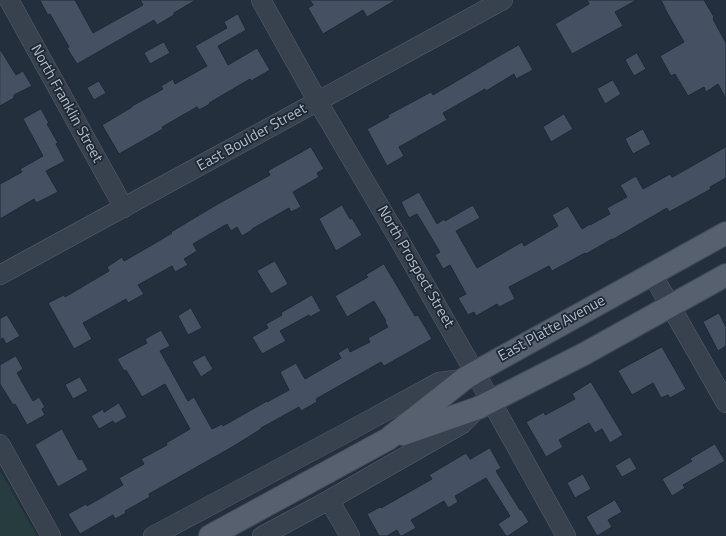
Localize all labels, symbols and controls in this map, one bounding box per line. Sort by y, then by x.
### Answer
street label: North Franklin Street [26,42,106,166]
street label: East Boulder Street [194,100,310,176]
street label: North Prospect Street [373,203,457,331]
street label: East Platte Avenue [495,292,609,366]

